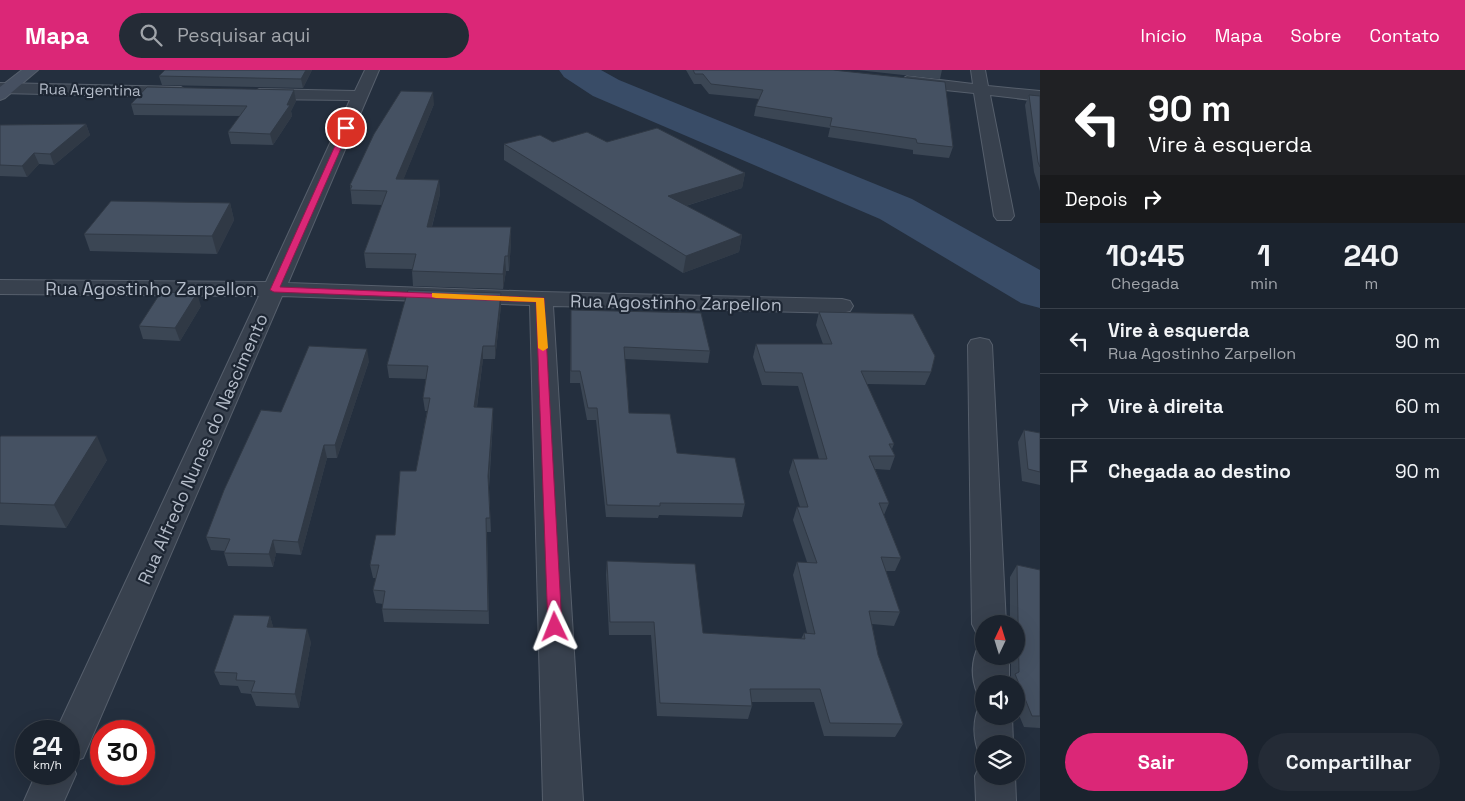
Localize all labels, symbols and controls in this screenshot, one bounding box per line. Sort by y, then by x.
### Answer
search box [119,13,469,58]
text: Mapa [25,20,89,51]
icon: search [137,21,165,49]
text: Pesquisar aqui [177,23,310,48]
text: Início [1141,24,1187,47]
text: Mapa [1215,24,1263,47]
text: Sobre [1291,24,1341,47]
text: Contato [1369,24,1440,47]
street label: Rua Argentina [39,79,141,100]
text: 90 m [1148,87,1231,131]
icon: left [1065,90,1130,155]
pin [325,107,367,149]
icon: arrive [332,114,360,142]
text: Vire à esquerda [1148,130,1312,158]
icon: right [1138,185,1166,213]
text: Depois [1065,187,1128,212]
text: 10:45 [1106,236,1185,275]
text: 1 [1257,236,1271,275]
text: 240 [1343,236,1399,275]
text: Chegada [1111,273,1179,294]
text: min [1250,273,1278,294]
text: m [1365,273,1378,294]
street label: Rua Agostinho Zarpellon [45,277,257,300]
street label: Rua Agostinho Zarpellon [570,289,782,316]
street label: Rua Alfredo Nunes do Nascimento [132,310,273,588]
text: Vire à esquerda [1108,318,1250,343]
icon: left [1065,327,1093,355]
text: 90 m [1395,329,1440,354]
text: Rua Agostinho Zarpellon [1108,343,1296,364]
icon: right [1065,392,1093,420]
text: Vire à direita [1108,394,1224,419]
text: 60 m [1395,394,1440,419]
icon: arrive [1065,457,1093,485]
text: Chegada ao destino [1108,459,1291,484]
text: 90 m [1395,459,1440,484]
position arrow [528,600,580,652]
north arrow [975,615,1025,665]
map controls [975,615,1025,785]
button: sound [975,675,1025,725]
speed limit sign: 30 [90,720,155,785]
text: 24 [32,730,63,762]
button: Sair [1065,733,1248,791]
button: Compartilhar [1258,733,1440,791]
button: layers [975,735,1025,785]
text: km/h [33,757,62,773]

